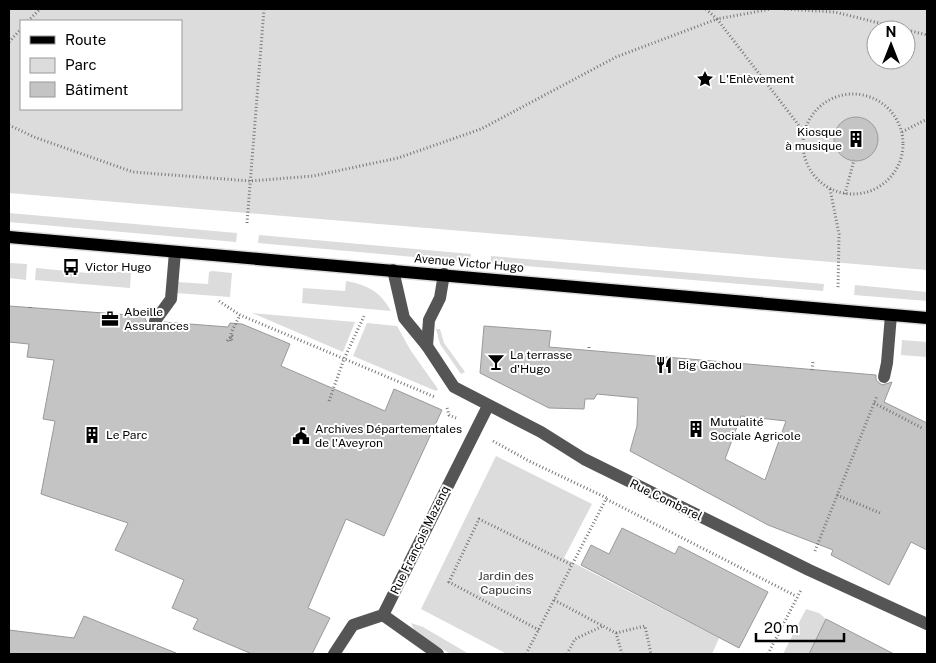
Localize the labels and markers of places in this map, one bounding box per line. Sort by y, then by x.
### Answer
place icon: L'Enlèvement [695,69,715,89]
place label: L'Enlèvement [719,72,795,86]
place label: Kiosque à musique [785,125,842,153]
building icon: Kiosque à musique [846,129,866,149]
bus stop icon: Victor Hugo [61,257,81,277]
place label: Victor Hugo [85,260,152,274]
place label: Abeille Assurances [124,305,189,333]
office icon: Abeille Assurances [100,309,120,329]
place label: La terrasse d'Hugo [510,348,572,376]
bar icon: La terrasse d'Hugo [486,352,506,372]
restaurant icon: Big Gachou [654,355,674,375]
place label: Big Gachou [678,358,742,372]
place label: Mutualité Sociale Agricole [710,415,801,443]
building icon: Mutualité Sociale Agricole [686,419,706,439]
place label: Archives Départementales de l'Aveyron [315,422,462,450]
building icon: Le Parc [82,425,102,445]
public building icon: Archives Départementales de l'Aveyron [291,426,311,446]
place label: Le Parc [106,428,148,442]

